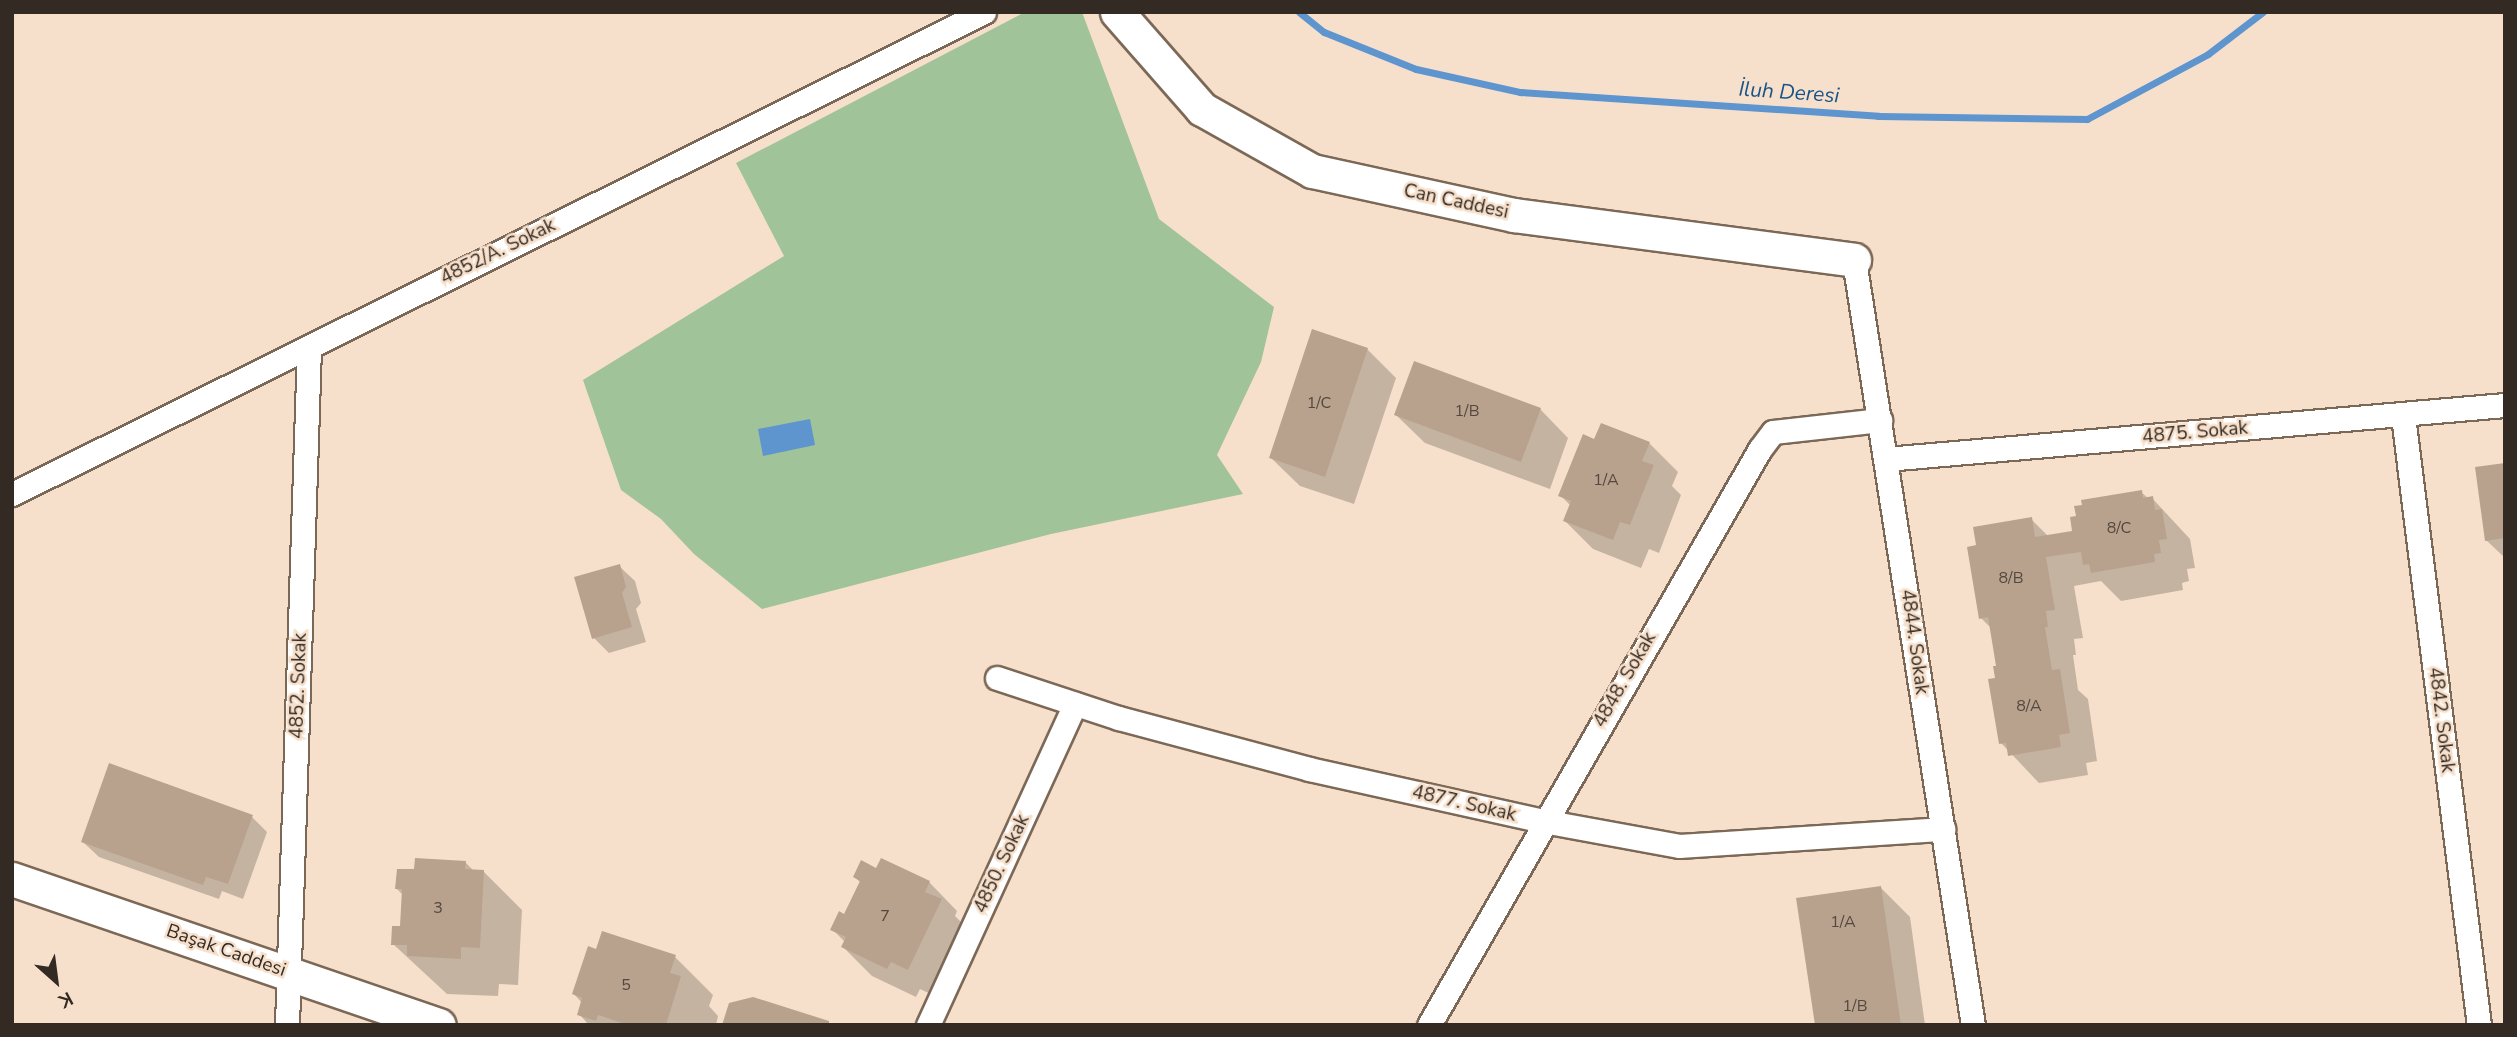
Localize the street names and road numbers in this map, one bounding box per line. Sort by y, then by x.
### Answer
street label: Can Caddesi [1402,180,1510,224]
street label: 4852/A. Sokak [437,214,559,290]
street label: 4875. Sokak [2141,417,2249,449]
street label: 4844. Sokak [1895,588,1933,696]
street label: 4848. Sokak [1589,628,1661,732]
street label: 4852. Sokak [286,633,312,739]
street label: 4842. Sokak [2423,666,2459,774]
street label: 4877. Sokak [1410,781,1518,827]
street label: 4850. Sokak [969,811,1035,917]
street label: Başak Caddesi [163,920,289,982]

